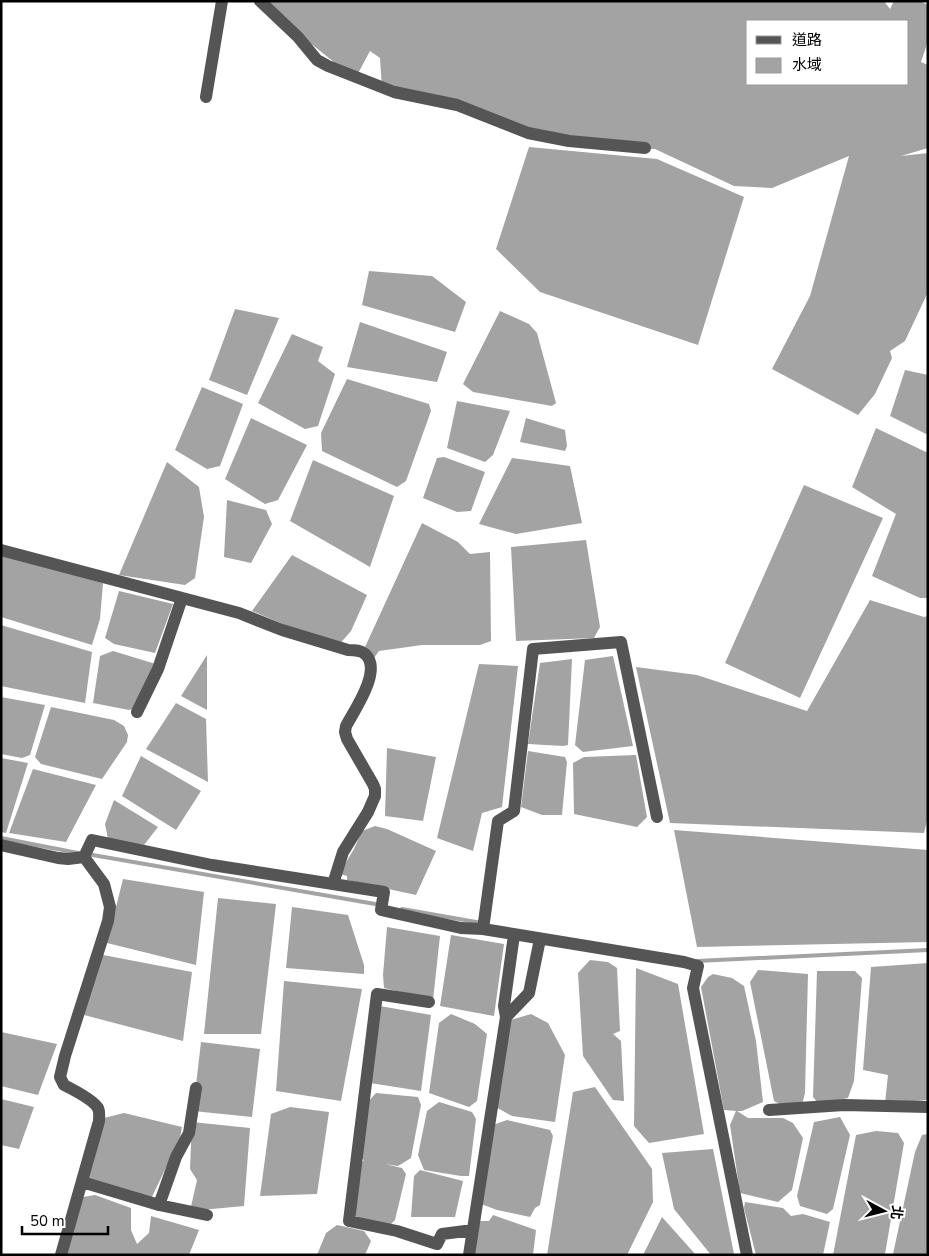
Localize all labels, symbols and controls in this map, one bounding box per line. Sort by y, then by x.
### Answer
legend [746,20,909,85]
text: 道路 [792,30,822,50]
text: 水域 [792,55,822,75]
north arrow [859,1186,909,1236]
scale bar [22,1204,109,1236]
text: 北 [886,1204,907,1221]
text: 50 m [30,1211,65,1231]

